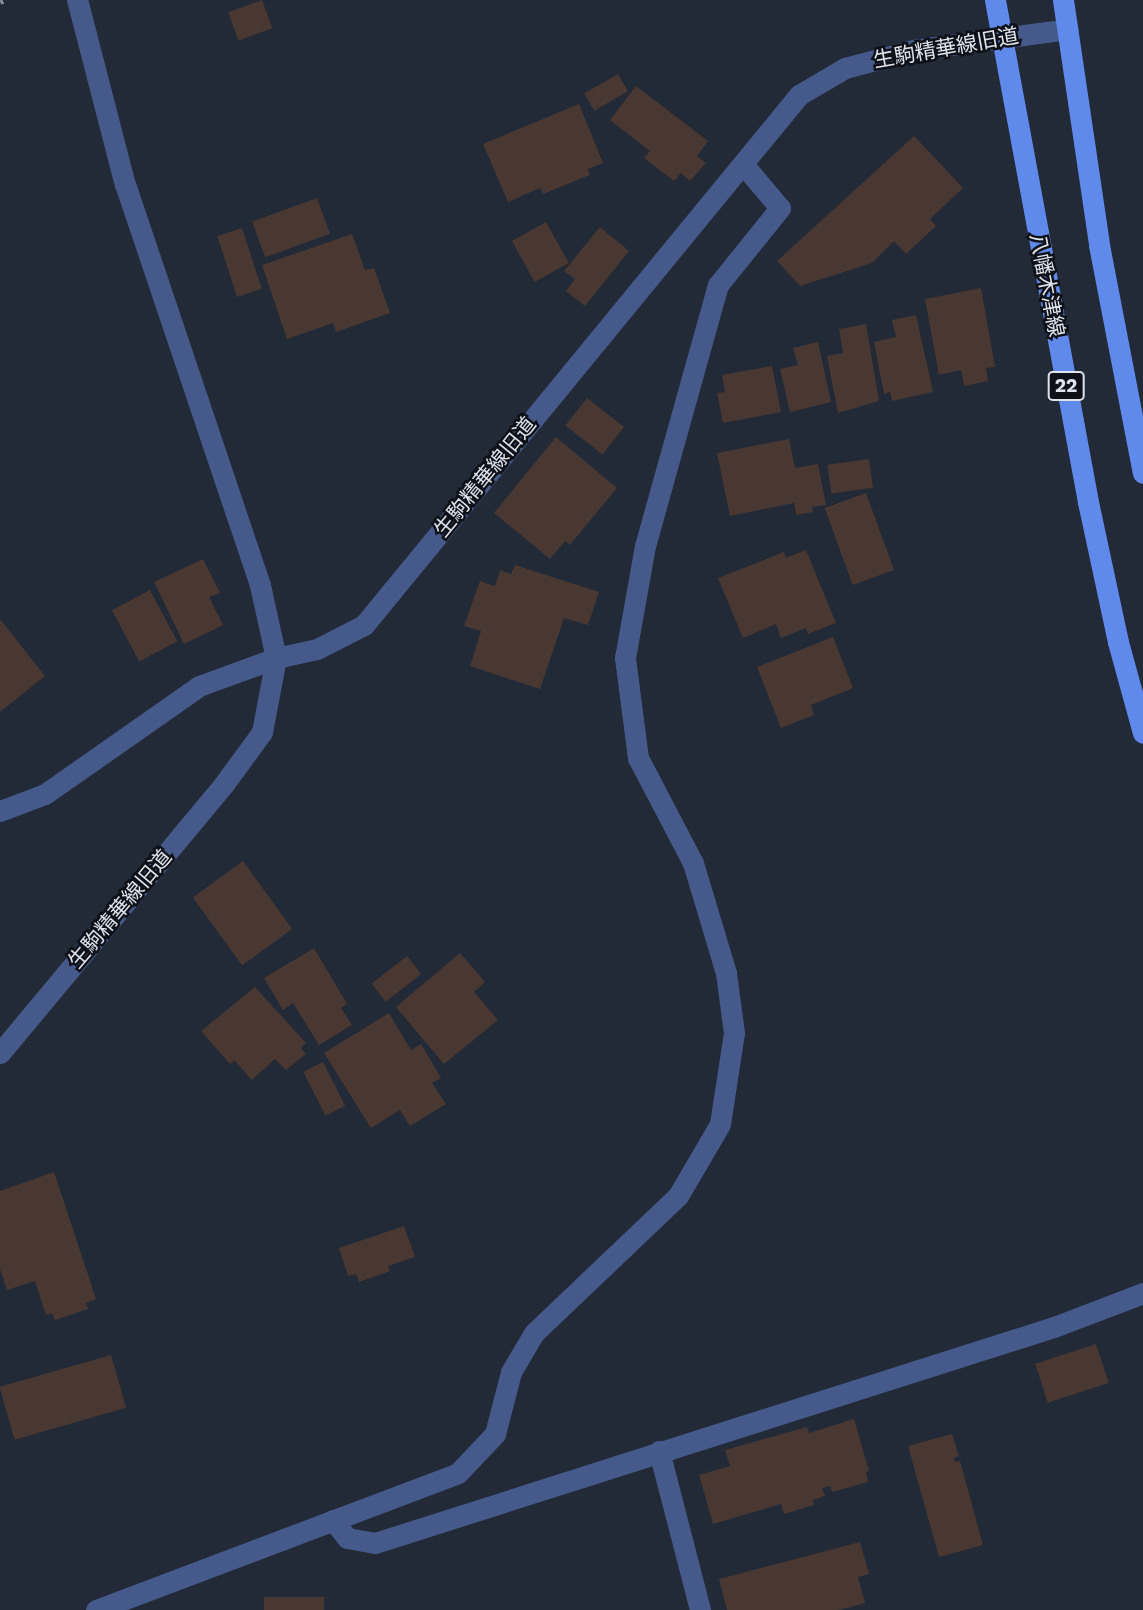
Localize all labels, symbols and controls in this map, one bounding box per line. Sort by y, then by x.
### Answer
street label: 生駒精華線旧道 [871,23,1021,73]
street label: 八幡木津線 [1025,231,1069,339]
road number: 22 [1047,370,1085,402]
street label: 生駒精華線旧道 [429,412,541,542]
street label: 生駒精華線旧道 [63,845,177,973]

